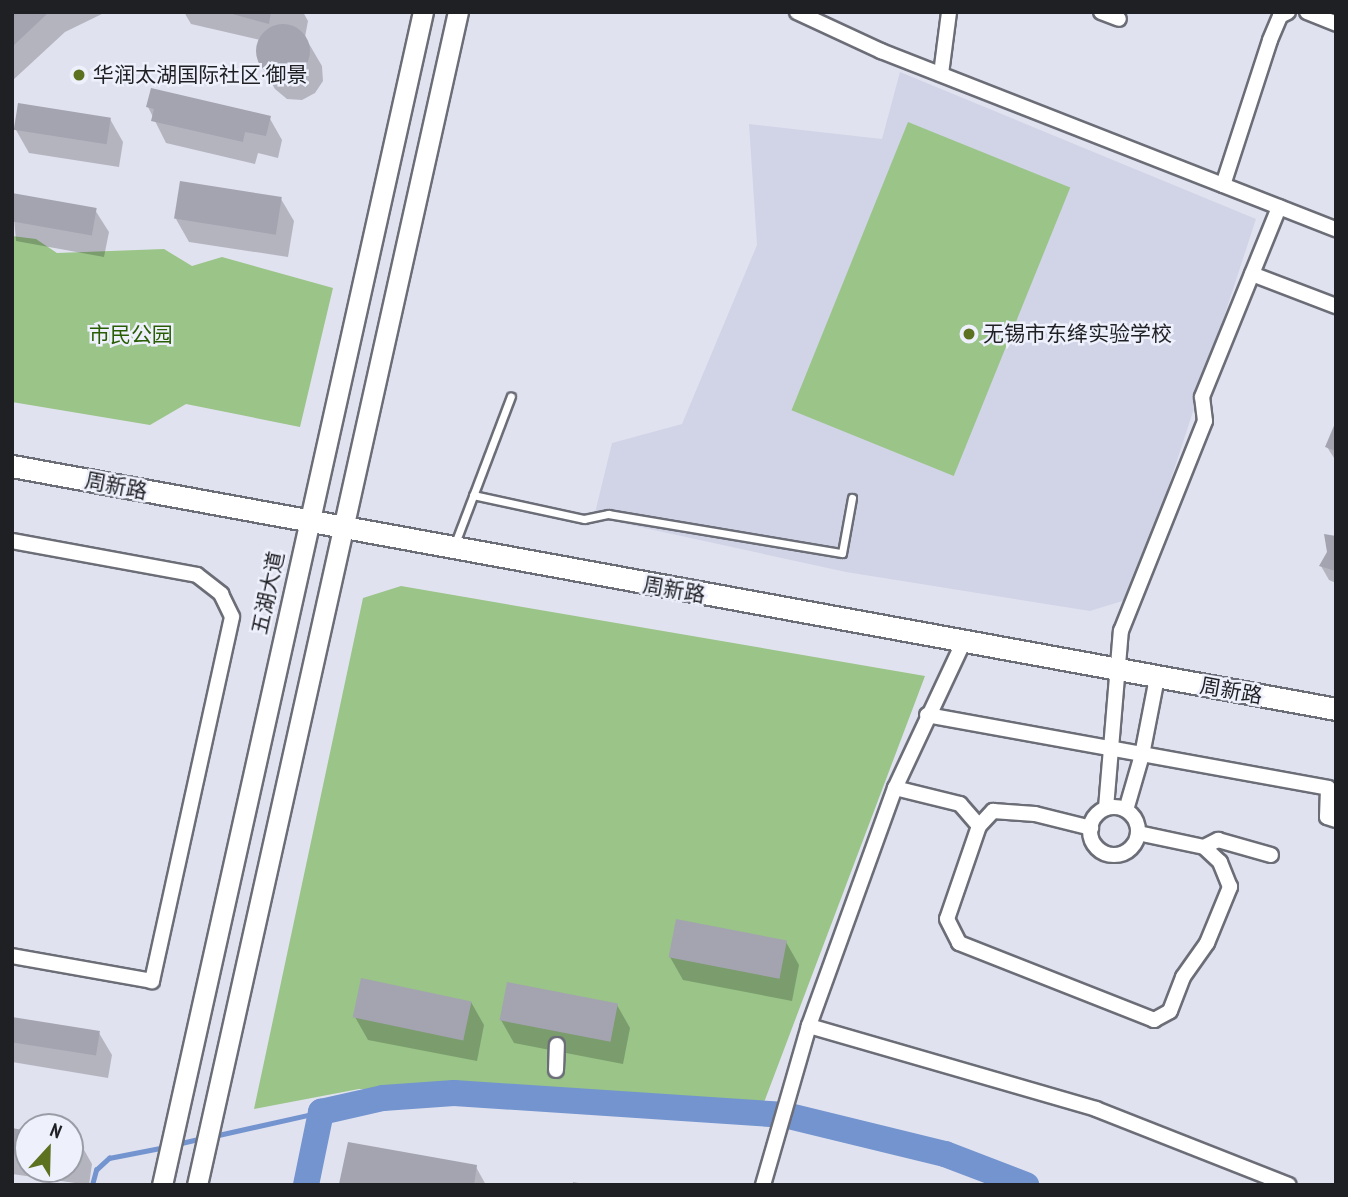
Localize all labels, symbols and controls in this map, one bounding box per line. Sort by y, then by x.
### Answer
place label: 华润太湖国际社区·御景 [93,62,307,88]
marker: 华润太湖国际社区·御景 [71,67,87,83]
place label: 无锡市东绛实验学校 [983,321,1172,347]
park label: 市民公园 [89,322,173,348]
marker: 无锡市东绛实验学校 [961,326,977,342]
street label: 周新路 [83,468,149,504]
street label: 五湖大道 [247,549,289,637]
street label: 周新路 [641,572,707,608]
street label: 周新路 [1198,673,1264,709]
north arrow [14,1113,84,1183]
text: N [47,1117,65,1143]

